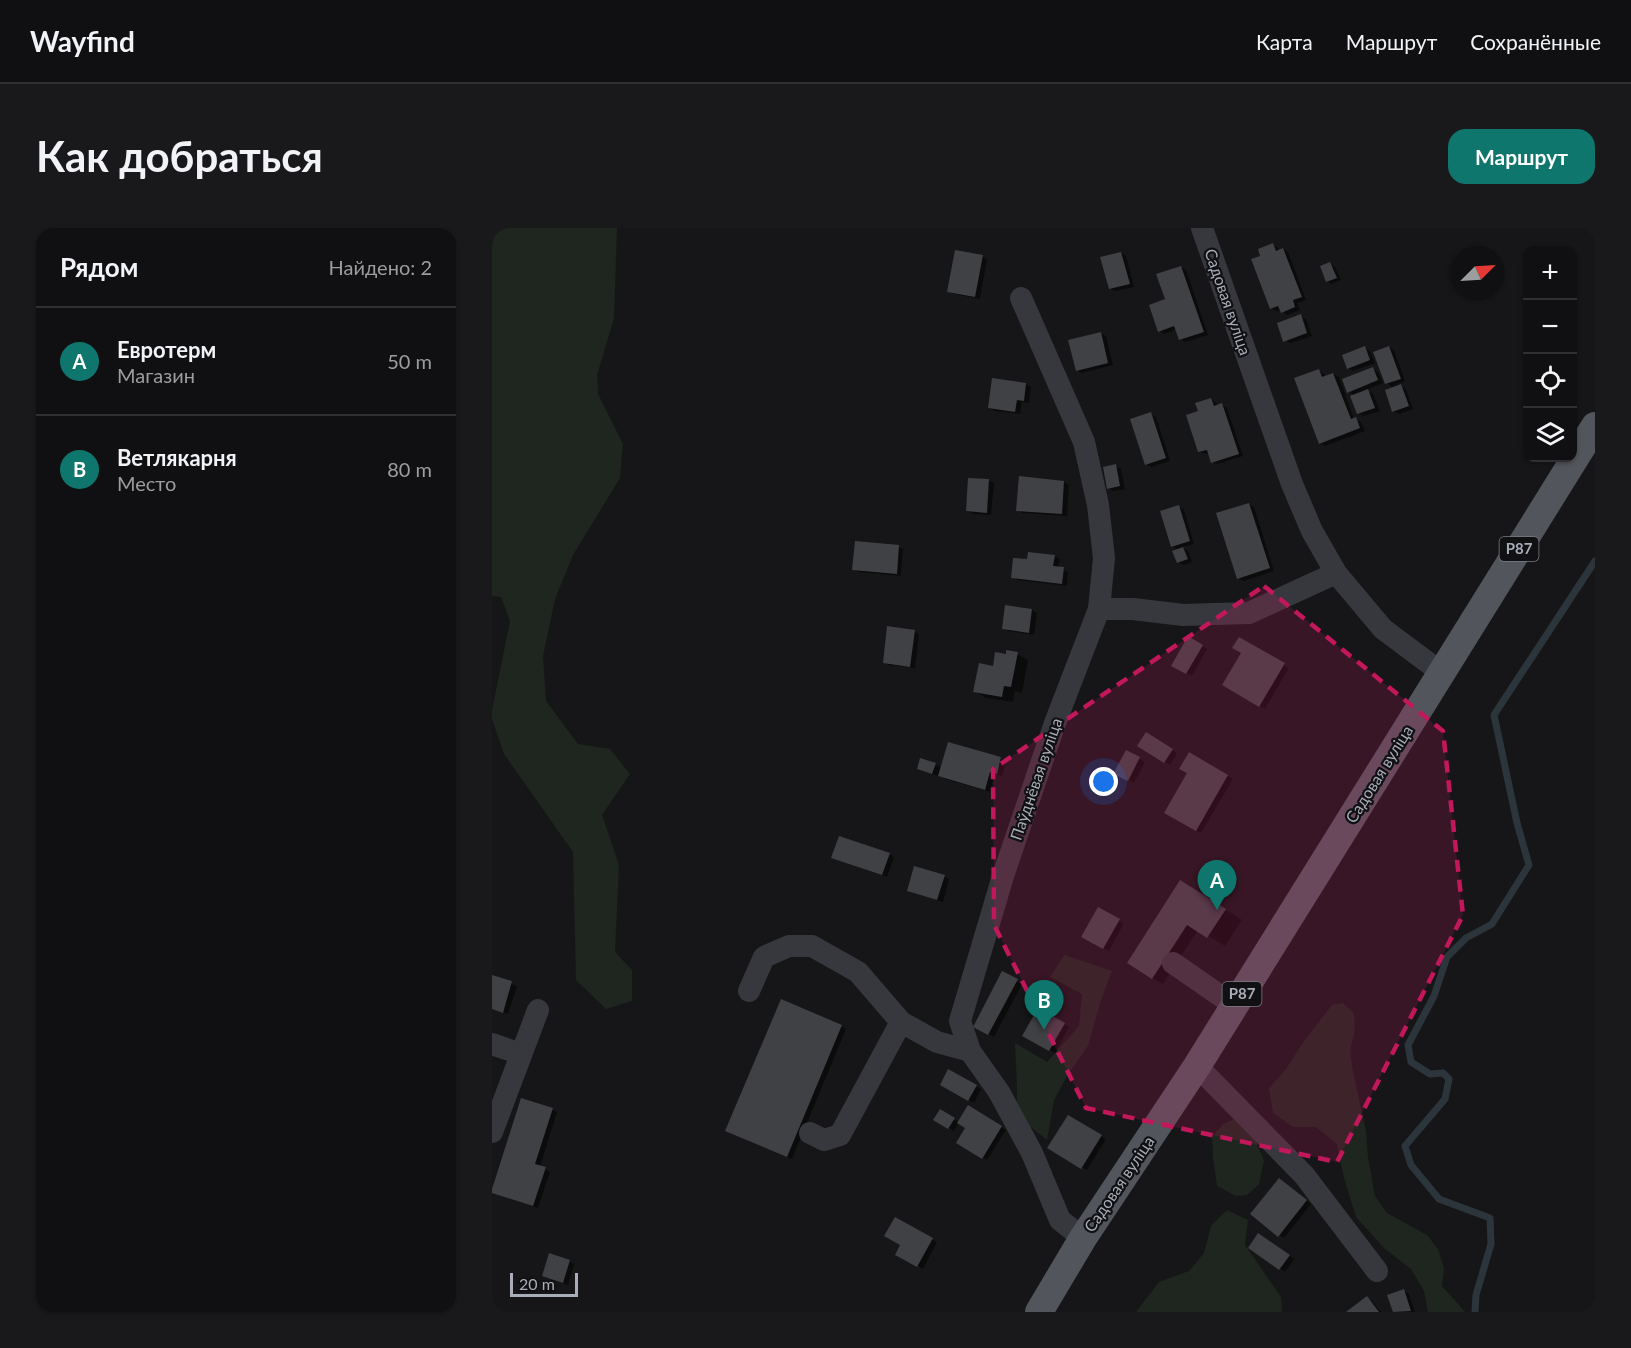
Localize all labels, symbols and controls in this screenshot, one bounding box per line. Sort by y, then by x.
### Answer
text: Wayfind [30,24,135,58]
text: Карта [1256,29,1313,54]
text: Маршрут [1346,29,1437,54]
text: Сохранённые [1470,29,1601,54]
button: Маршрут [1448,129,1595,184]
text: Как добраться [36,131,323,181]
street label: Садовая вуліца [1201,246,1256,358]
north arrow [1451,246,1505,300]
map controls [1523,246,1577,462]
button: + [1523,246,1577,300]
text: Рядом [60,251,138,283]
text: Найдено: 2 [329,255,432,279]
button: − [1523,300,1577,354]
text: Евротерм [117,336,216,363]
text: A [73,349,86,373]
text: 50 m [387,349,432,373]
button: locate [1523,354,1577,408]
text: Магазин [117,363,195,387]
button: layers [1523,408,1577,462]
text: Ветлякарня [117,444,237,471]
text: B [73,457,86,481]
text: 80 m [387,457,432,481]
text: Место [117,471,176,495]
road number: Р87 [1500,537,1538,561]
street label: Паўднёвая вуліца [1006,715,1065,842]
street label: Садовая вуліца [1341,721,1416,826]
your location [1089,767,1118,796]
pin: A [1198,860,1236,910]
pin: B [1024,980,1064,1030]
road number: Р87 [1222,982,1262,1006]
street label: Садовая вуліца [1080,1132,1158,1235]
scale bar [510,1270,578,1298]
text: 20 m [519,1274,555,1293]

